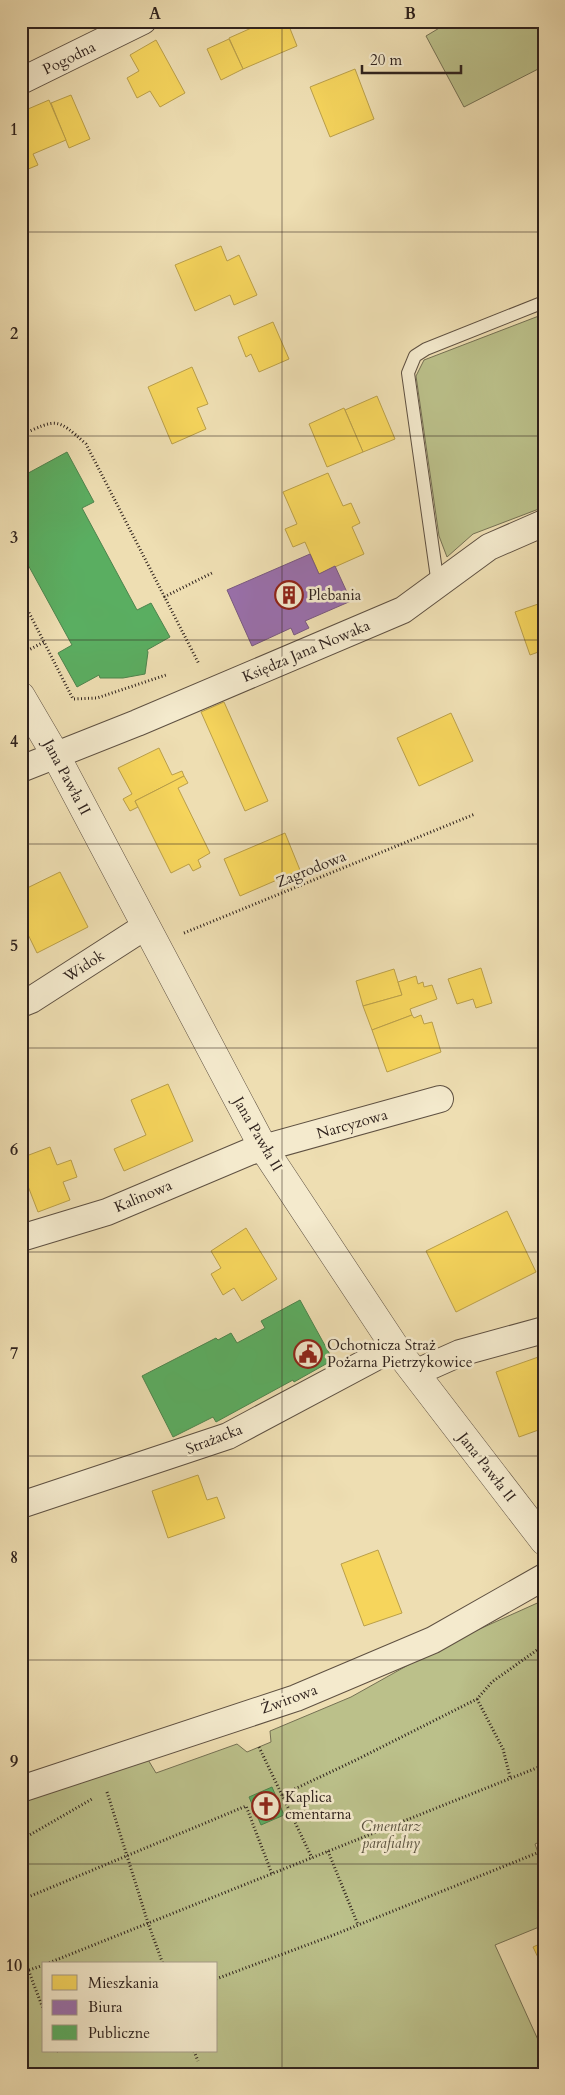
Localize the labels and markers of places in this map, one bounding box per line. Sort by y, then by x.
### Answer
building icon: Plebania [274,580,304,610]
place label: Plebania [308,585,362,605]
place label: Ochotnicza Straż Pożarna Pietrzykowice [327,1335,473,1372]
public building icon: Ochotnicza Straż Pożarna Pietrzykowice [293,1339,323,1369]
place label: Kaplica cmentarna [285,1787,352,1824]
church icon: Kaplica cmentarna [251,1791,281,1821]

